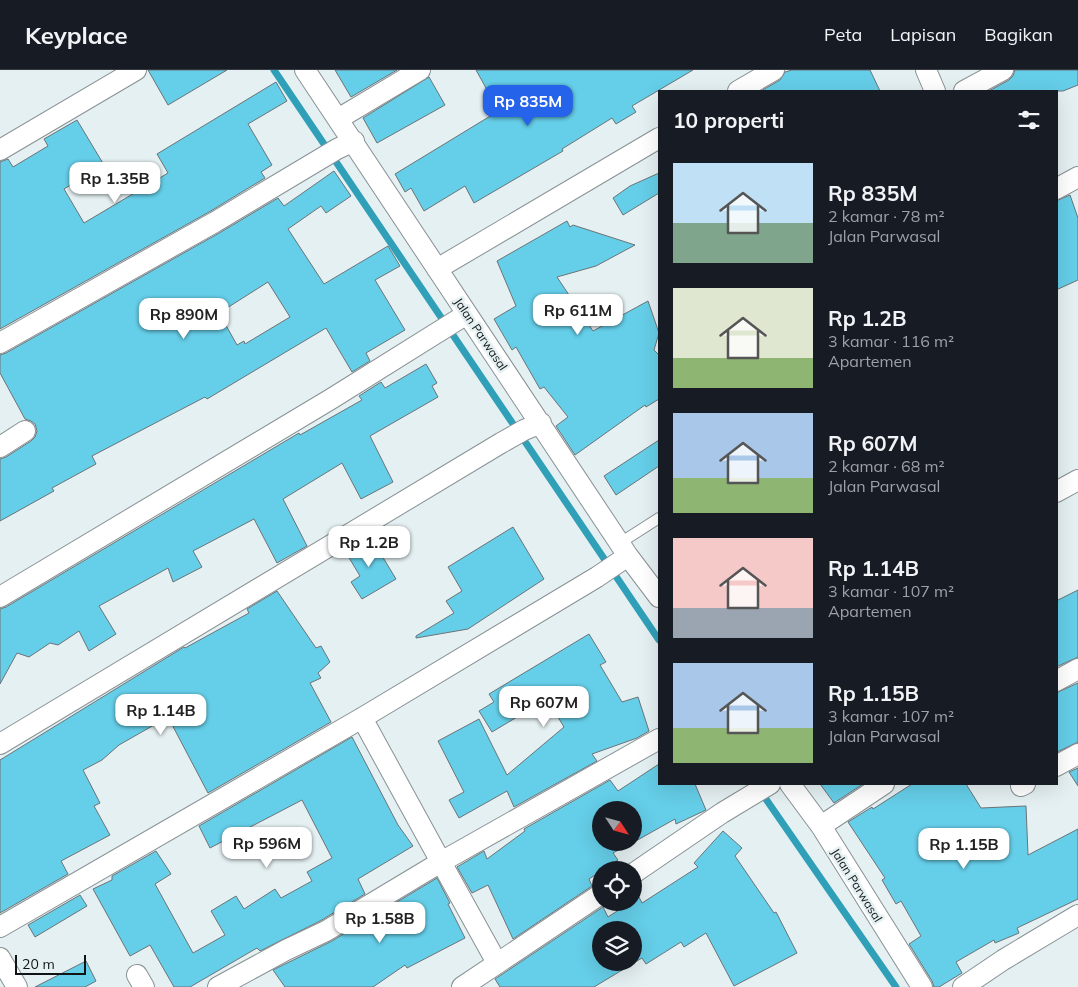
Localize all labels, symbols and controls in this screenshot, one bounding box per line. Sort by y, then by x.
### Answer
text: Keyplace [25,20,128,50]
text: Peta [824,23,862,46]
text: Lapisan [890,23,956,46]
text: Bagikan [984,23,1053,46]
pin: Rp 835M [482,85,574,127]
text: Rp 835M [494,91,562,111]
icon: filters [1015,106,1043,134]
text: 10 properti [673,107,784,133]
pin: Rp 1.35B [63,162,167,204]
text: Rp 1.35B [80,168,150,188]
text: Rp 835M [828,180,918,206]
icon: home [713,183,773,243]
text: 2 kamar · 78 m² [828,206,945,226]
text: Jalan Parwasal [828,226,940,246]
pin: Rp 611M [532,294,624,336]
street label: Jalan Parwasal [451,295,511,373]
pin: Rp 890M [138,298,230,340]
text: Rp 611M [544,300,612,320]
text: Rp 890M [150,304,218,324]
text: Rp 1.2B [828,305,906,331]
icon: home [713,308,773,368]
text: 3 kamar · 116 m² [828,331,954,351]
text: Apartemen [828,351,912,371]
text: Rp 607M [828,430,918,456]
icon: home [713,433,773,493]
text: 2 kamar · 68 m² [828,456,945,476]
text: Jalan Parwasal [828,476,940,496]
pin: Rp 1.2B [323,526,415,568]
text: Rp 1.2B [339,532,399,552]
text: Rp 1.14B [828,555,919,581]
icon: home [713,558,773,618]
text: 3 kamar · 107 m² [828,581,954,601]
text: Apartemen [828,601,912,621]
text: Rp 1.15B [828,680,919,706]
icon: home [713,683,773,743]
pin: Rp 607M [498,686,590,728]
text: Rp 607M [510,692,578,712]
pin: Rp 1.14B [109,694,213,736]
text: Rp 1.14B [126,700,196,720]
text: 3 kamar · 107 m² [828,706,954,726]
text: Jalan Parwasal [828,726,940,746]
north arrow [592,801,642,851]
map controls [592,801,642,971]
pin: Rp 596M [221,826,313,869]
pin: Rp 1.15B [912,828,1016,870]
text: Rp 596M [233,833,301,853]
text: Rp 1.15B [929,834,999,854]
street label: Jalan Parwasal [828,845,886,925]
button: locate [592,861,642,911]
pin: Rp 1.58B [328,902,432,944]
text: Rp 1.58B [345,908,415,928]
button: layers [592,921,642,971]
scale bar [15,952,86,975]
text: 20 m [22,955,55,973]

